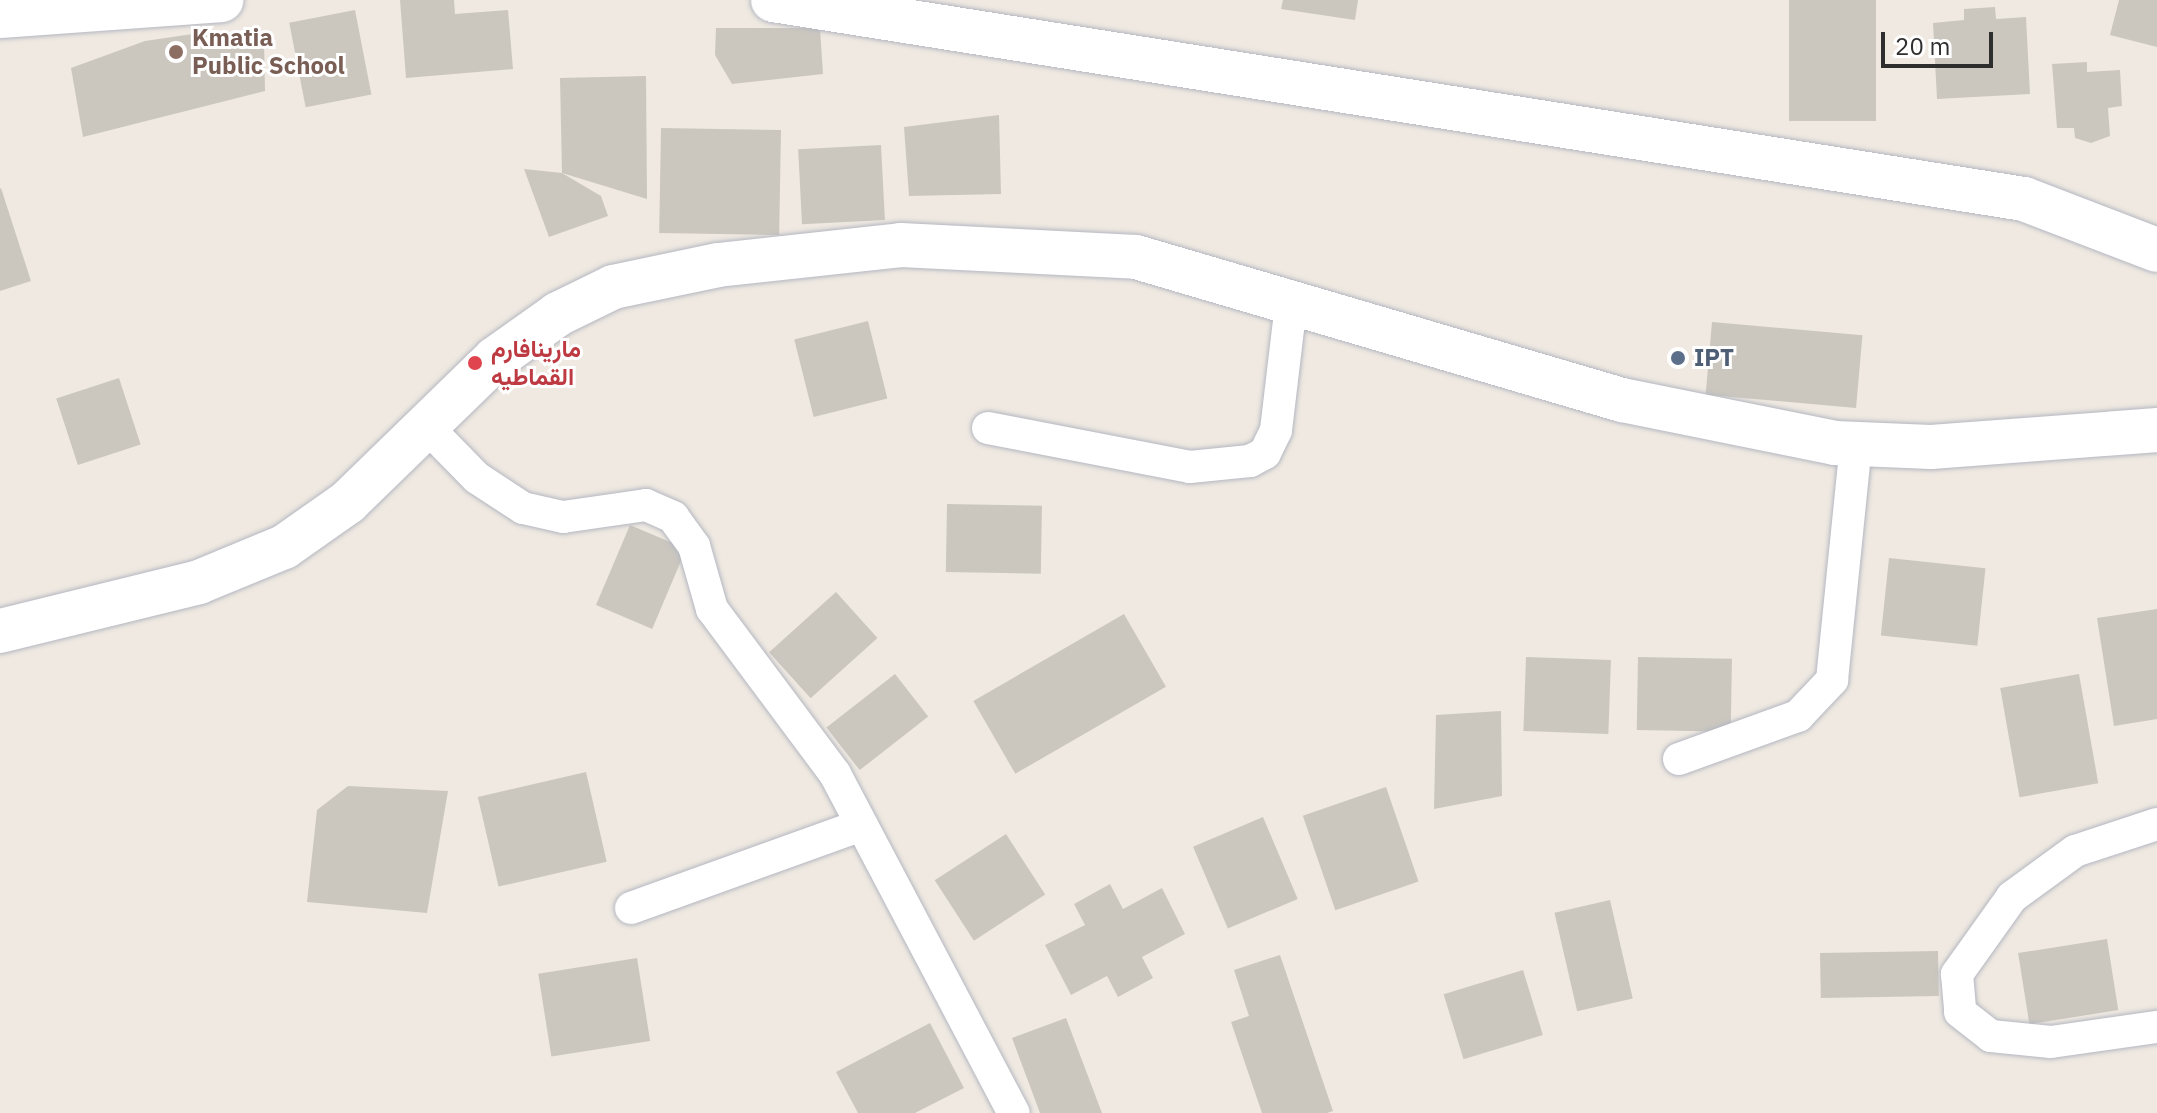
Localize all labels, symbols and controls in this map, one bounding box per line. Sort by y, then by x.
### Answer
scale bar [1885,16,1997,66]
place label: Kmatia Public School [192,24,345,80]
text: 20 m [1895,30,1950,62]
marker: Kmatia Public School [167,43,185,61]
place label: مارينافارم القماطيه [491,335,581,391]
place label: IPT [1694,344,1734,372]
marker: IPT [1669,349,1687,367]
marker: مارينافارم القماطيه [466,354,484,372]

